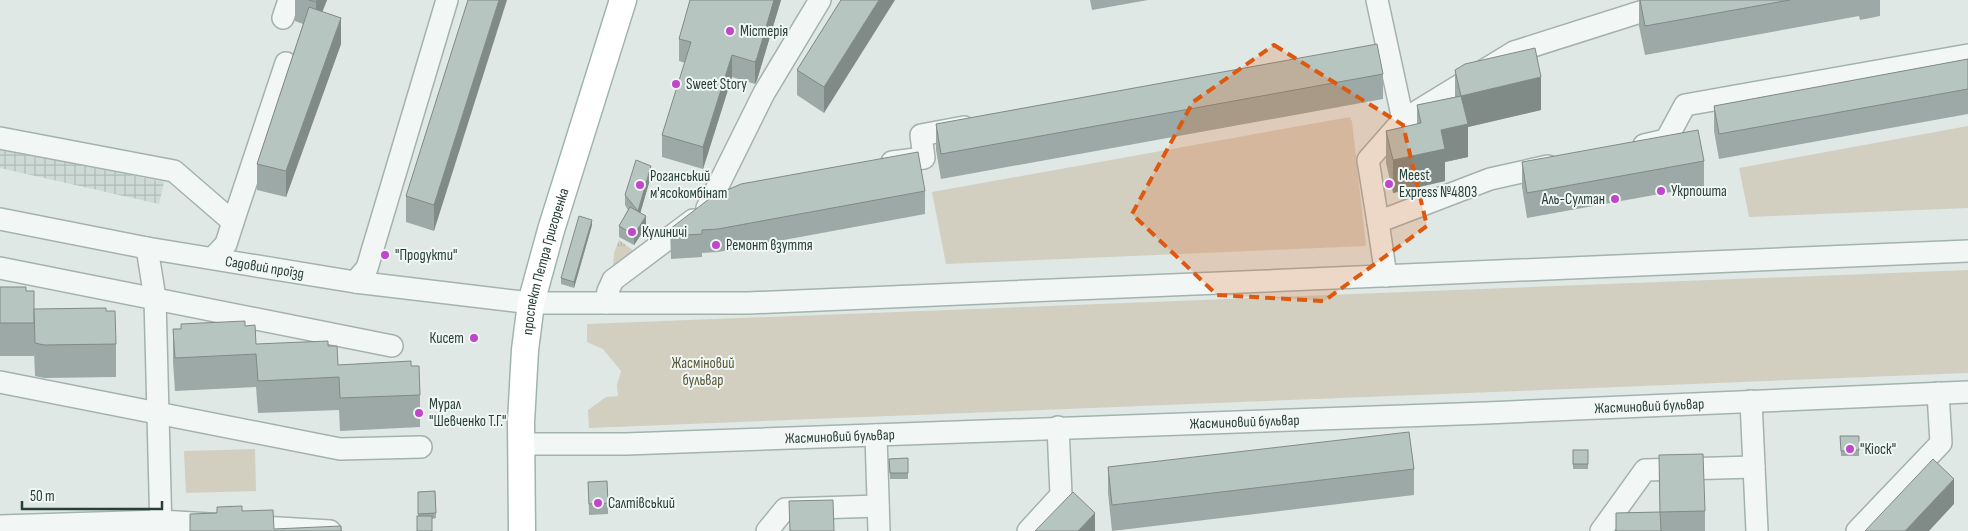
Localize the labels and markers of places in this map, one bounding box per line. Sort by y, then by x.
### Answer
place label: Містерія [740,22,788,41]
marker: Містерія [724,25,736,37]
place label: Sweet Story [686,75,747,94]
marker: Sweet Story [670,78,682,90]
place label: Meest Express №4803 [1399,166,1477,202]
place label: Роганський м'ясокомбінат [650,167,727,203]
marker: Meest Express №4803 [1383,178,1395,190]
marker: Роганський м'ясокомбінат [634,179,646,191]
place label: Укрпошта [1671,182,1727,201]
marker: Укрпошта [1655,185,1667,197]
place label: Аль-Султан [1541,190,1605,209]
marker: Аль-Султан [1609,193,1621,205]
place label: Кулиничі [642,223,687,242]
marker: Кулиничі [626,226,638,238]
place label: Ремонт взуття [726,236,813,255]
marker: Ремонт взуття [710,239,722,251]
place label: "Продукти" [395,246,457,265]
marker: "Продукти" [379,249,391,261]
place label: Кисет [429,329,464,348]
marker: Кисет [468,332,480,344]
place label: Мурал "Шевченко Т.Г." [429,395,506,431]
marker: Мурал "Шевченко Т.Г." [413,407,425,419]
place label: "Кіоск" [1860,440,1896,459]
marker: "Кіоск" [1844,443,1856,455]
place label: Салтівський [608,494,675,513]
marker: Салтівський [592,497,604,509]

